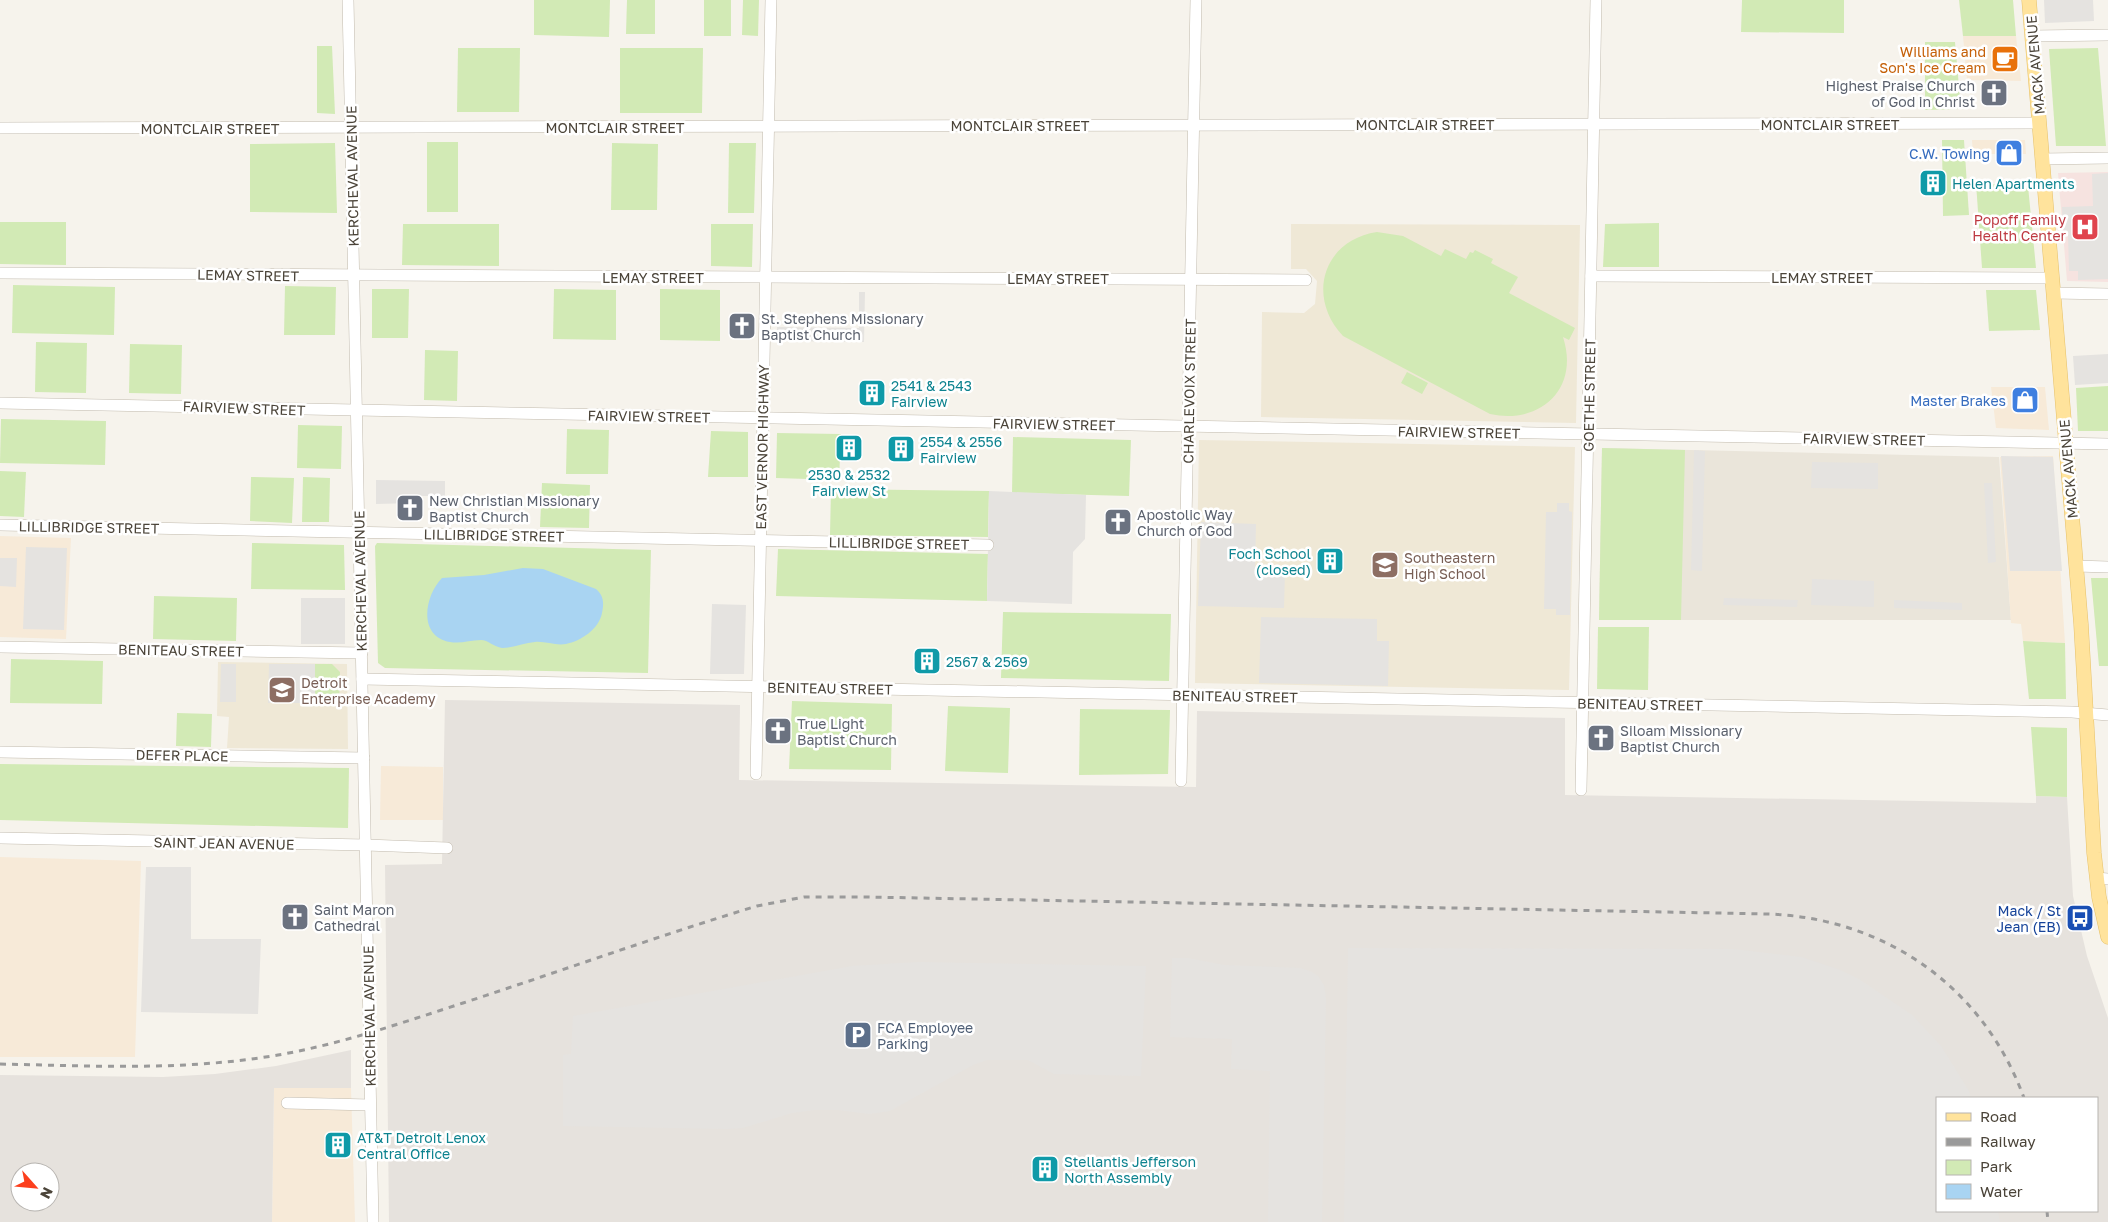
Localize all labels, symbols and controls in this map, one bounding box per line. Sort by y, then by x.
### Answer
street label: MACK AVENUE [2022,15,2048,115]
place label: Williams and Son's Ice Cream [1879,43,1986,76]
cafe icon: Williams and Son's Ice Cream [1990,44,2020,74]
place label: Highest Praise Church of God in Christ [1825,77,1975,110]
church icon: Highest Praise Church of God in Christ [1979,78,2009,108]
street label: KERCHEVAL AVENUE [342,105,362,247]
street label: MONTCLAIR STREET [1355,116,1495,133]
street label: MONTCLAIR STREET [1760,116,1900,133]
street label: MONTCLAIR STREET [950,117,1090,134]
street label: MONTCLAIR STREET [545,119,685,136]
street label: MONTCLAIR STREET [140,120,280,137]
shop icon: C.W. Towing [1994,138,2024,168]
place label: C.W. Towing [1909,145,1990,162]
building icon: Helen Apartments [1918,168,1948,198]
place label: Helen Apartments [1952,175,2075,192]
place label: Popoff Family Health Center [1972,211,2067,244]
hospital icon: Popoff Family Health Center [2070,212,2100,242]
street label: LEMAY STREET [197,266,299,284]
street label: LEMAY STREET [602,269,704,286]
street label: LEMAY STREET [1771,269,1873,286]
street label: LEMAY STREET [1007,270,1109,287]
place label: St. Stephens Missionary Baptist Church [761,310,924,343]
church icon: St. Stephens Missionary Baptist Church [727,311,757,341]
street label: CHARLEVOIX STREET [1179,318,1199,464]
street label: GOETHE STREET [1580,338,1598,452]
street label: EAST VERNOR HIGHWAY [752,364,772,530]
place label: 2541 & 2543 Fairview [891,377,972,410]
building icon: 2541 & 2543 Fairview [857,378,887,408]
shop icon: Master Brakes [2010,385,2040,415]
place label: Master Brakes [1910,392,2006,409]
street label: FAIRVIEW STREET [182,397,306,419]
street label: FAIRVIEW STREET [588,406,711,426]
street label: FAIRVIEW STREET [993,414,1116,434]
street label: MACK AVENUE [2055,419,2081,519]
street label: FAIRVIEW STREET [1398,422,1521,442]
street label: FAIRVIEW STREET [1803,429,1926,449]
building icon: 2530 & 2532 Fairview St [834,433,864,463]
place label: 2554 & 2556 Fairview [920,433,1002,466]
building icon: 2554 & 2556 Fairview [886,434,916,464]
place label: 2530 & 2532 Fairview St [808,466,890,499]
place label: New Christian Missionary Baptist Church [429,492,600,525]
church icon: New Christian Missionary Baptist Church [395,493,425,523]
place label: Apostolic Way Church of God [1137,506,1233,539]
church icon: Apostolic Way Church of God [1103,507,1133,537]
street label: KERCHEVAL AVENUE [350,510,370,652]
street label: LILLIBRIDGE STREET [19,517,160,537]
street label: LILLIBRIDGE STREET [424,525,565,545]
street label: LILLIBRIDGE STREET [829,533,970,553]
place label: Foch School (closed) [1228,545,1311,578]
building icon: Foch School (closed) [1315,546,1345,576]
place label: Southeastern High School [1404,549,1495,582]
school or university icon: Southeastern High School [1370,550,1400,580]
street label: BENITEAU STREET [118,640,244,660]
building icon: 2567 & 2569 [912,646,942,676]
place label: 2567 & 2569 [946,653,1028,670]
place label: Detroit Enterprise Academy [301,674,436,707]
school or university icon: Detroit Enterprise Academy [267,675,297,705]
street label: BENITEAU STREET [767,678,893,698]
street label: BENITEAU STREET [1172,686,1298,706]
street label: BENITEAU STREET [1577,694,1703,714]
place label: True Light Baptist Church [797,715,897,748]
church icon: True Light Baptist Church [763,716,793,746]
place label: Siloam Missionary Baptist Church [1620,722,1742,755]
church icon: Siloam Missionary Baptist Church [1586,723,1616,753]
street label: DEFER PLACE [135,746,229,764]
street label: SAINT JEAN AVENUE [154,833,294,853]
place label: Saint Maron Cathedral [314,901,394,934]
church icon: Saint Maron Cathedral [280,902,310,932]
place label: Mack / St Jean (EB) [1997,902,2061,935]
bus stop icon: Mack / St Jean (EB) [2065,903,2095,933]
street label: KERCHEVAL AVENUE [359,945,379,1087]
place label: FCA Employee Parking [877,1019,973,1052]
parking icon: FCA Employee Parking [843,1020,873,1050]
legend [1936,1097,2098,1212]
text: Road [1980,1107,2017,1125]
place label: AT&T Detroit Lenox Central Office [357,1129,486,1162]
building icon: AT&T Detroit Lenox Central Office [323,1130,353,1160]
text: Railway [1980,1132,2036,1150]
place label: Stellantis Jefferson North Assembly [1064,1153,1196,1186]
building icon: Stellantis Jefferson North Assembly [1030,1154,1060,1184]
text: Park [1980,1157,2013,1175]
north arrow [10,1162,60,1212]
text: Water [1980,1182,2023,1200]
text: N [37,1185,57,1202]

